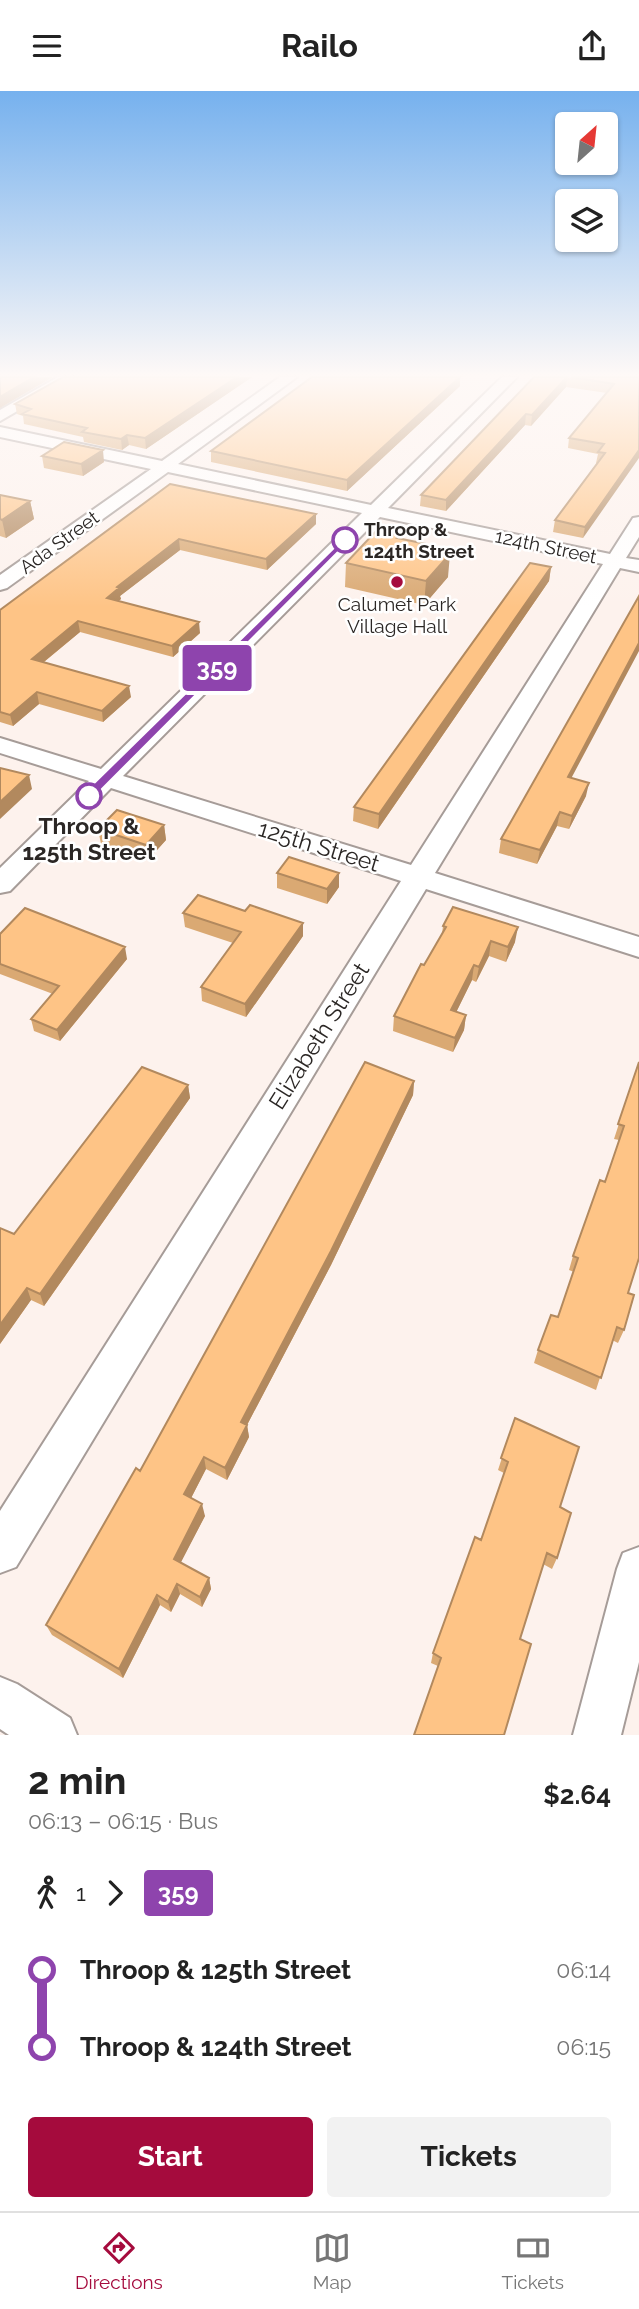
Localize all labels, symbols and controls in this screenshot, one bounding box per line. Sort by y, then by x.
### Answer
icon: menu [28,27,66,65]
text: Railo [281,27,358,64]
icon: share [573,27,611,65]
north arrow [555,112,618,175]
map controls [555,112,618,252]
button: layers [555,189,618,252]
street label: Ada Street [15,506,103,578]
place label: Throop & 124th Street [364,518,475,562]
street label: 124th Street [493,524,599,568]
marker: Throop & 124th Street [332,527,358,553]
marker: Calumet Park Village Hall [389,574,405,590]
place label: Calumet Park Village Hall [338,593,456,637]
line badge: 359 [177,645,257,691]
text: 359 [197,653,237,682]
marker: Throop & 125th Street [76,783,102,809]
place label: Throop & 125th Street [23,812,156,865]
street label: 125th Street [255,814,383,877]
street label: Elizabeth Street [263,957,375,1114]
text: 2 min [28,1758,127,1803]
text: $2.64 [543,1780,611,1810]
text: 06:13 – 06:15 · Bus [28,1807,218,1834]
icon: walk [28,1874,66,1912]
icon: forward [96,1874,134,1912]
text: 359 [158,1878,199,1907]
text: 1 [76,1879,86,1906]
text: Throop & 125th Street [80,1955,351,1985]
text: 06:14 [556,1956,611,1983]
text: Throop & 124th Street [80,2032,351,2062]
text: 06:15 [556,2033,611,2060]
button: Start [28,2117,313,2197]
button: Tickets [327,2117,611,2197]
tab: Directions [75,2229,163,2293]
tab: Map [313,2229,352,2293]
tab: Tickets [502,2229,564,2293]

